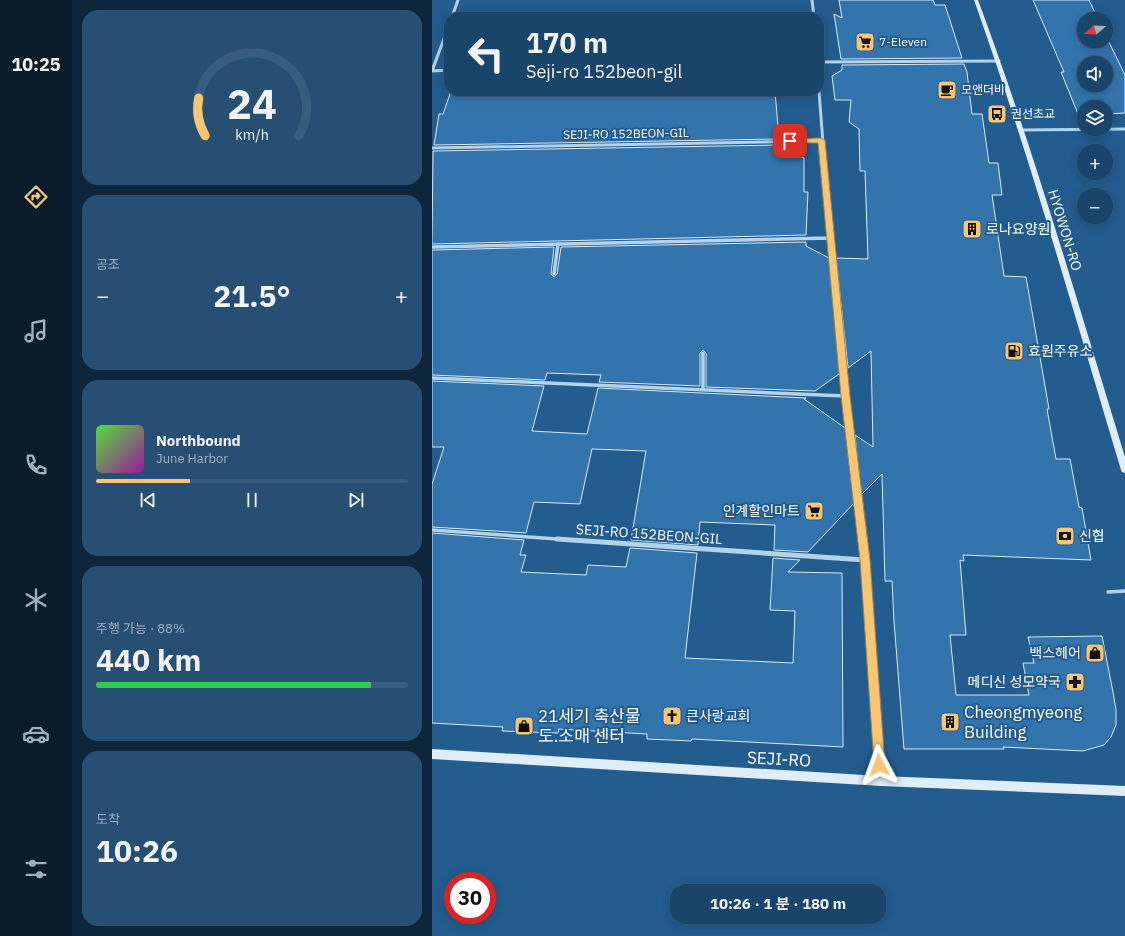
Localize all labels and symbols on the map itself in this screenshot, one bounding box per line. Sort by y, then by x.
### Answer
north arrow [1077,12,1113,48]
supermarket icon: 7-Eleven [854,31,876,53]
place label: 7-Eleven [879,34,927,49]
cafe icon: 모앤더비 [936,79,958,101]
place label: 모앤더비 [961,82,1005,97]
bus stop icon: 권선초교 [986,103,1008,125]
place label: 권선초교 [1011,106,1055,121]
pin [773,124,807,158]
street label: SEJI-RO 152BEON-GIL [563,125,689,142]
street label: HYOWON-RO [1044,187,1086,273]
building icon: 로나요양원 [961,218,983,240]
place label: 로나요양원 [986,220,1050,238]
fuel station icon: 효원주유소 [1003,340,1025,362]
place label: 효원주유소 [1028,342,1093,360]
supermarket icon: 인계할인마트 [803,500,825,522]
place label: 인계할인마트 [723,502,800,520]
street label: SEJI-RO 152BEON-GIL [575,520,723,548]
bank icon: 신협 [1054,525,1076,547]
place label: 신협 [1079,527,1105,545]
shop icon: 백스헤어 [1084,642,1106,664]
place label: 백스헤어 [1029,644,1081,662]
pharmacy icon: 메디신 성모약국 [1064,671,1086,693]
place label: 메디신 성모약국 [968,673,1061,691]
place label: Cheongmyeong Building [964,701,1082,743]
place label: 21세기 축산물 도.소매 센터 [538,705,641,747]
church icon: 큰사랑교회 [661,705,683,727]
place label: 큰사랑교회 [686,707,750,725]
building icon: Cheongmyeong Building [939,711,961,733]
shop icon: 21세기 축산물 도.소매 센터 [513,715,535,737]
position arrow [858,744,900,786]
street label: SEJI-RO [746,746,812,772]
speed limit sign: 30 [444,872,496,924]

